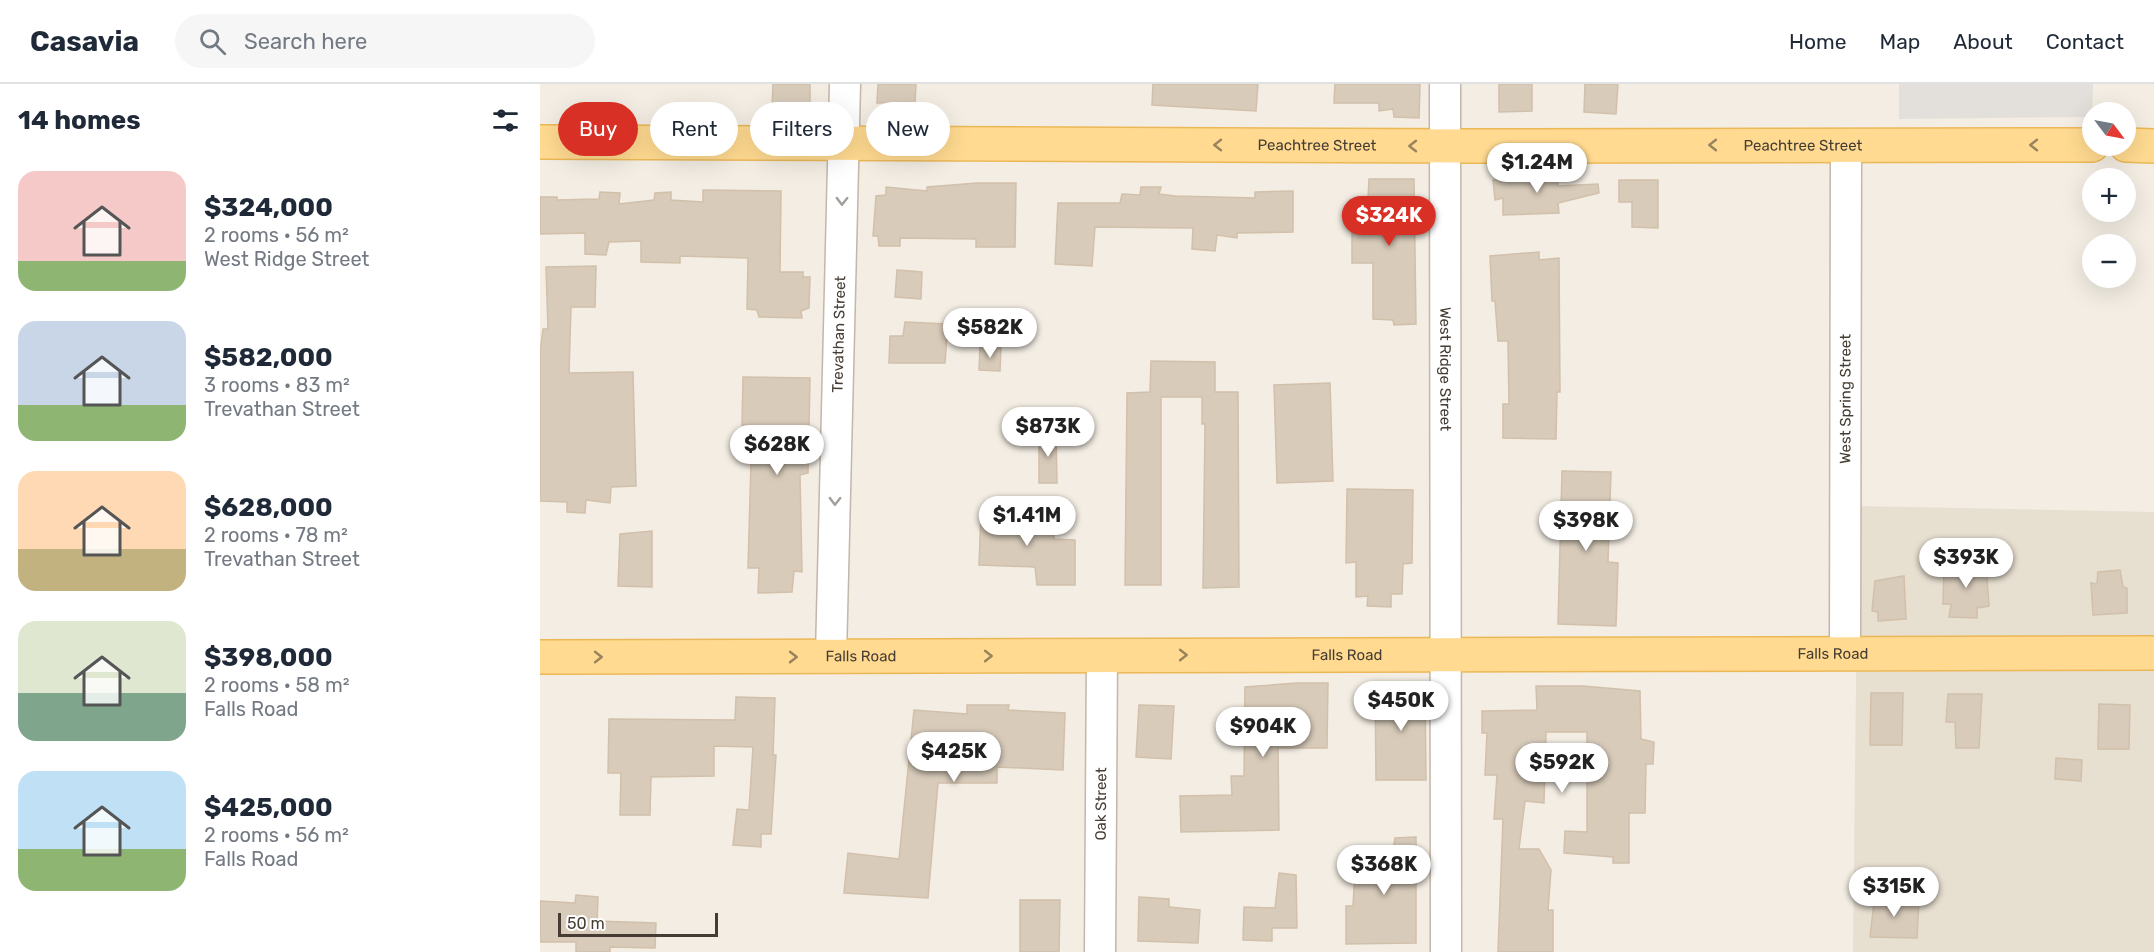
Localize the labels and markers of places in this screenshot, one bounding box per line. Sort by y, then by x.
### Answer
pin: $1.24M [1488,143,1586,194]
pin: $324K [1347,196,1431,247]
pin: $582K [948,308,1032,359]
pin: $873K [1006,407,1090,458]
pin: $628K [735,425,819,476]
pin: $1.41M [978,496,1076,547]
pin: $398K [1544,501,1628,552]
pin: $393K [1924,538,2008,589]
pin: $450K [1359,681,1443,732]
pin: $904K [1221,707,1305,758]
pin: $425K [912,732,996,783]
pin: $592K [1520,743,1604,794]
pin: $368K [1342,845,1426,896]
pin: $315K [1852,867,1936,918]

